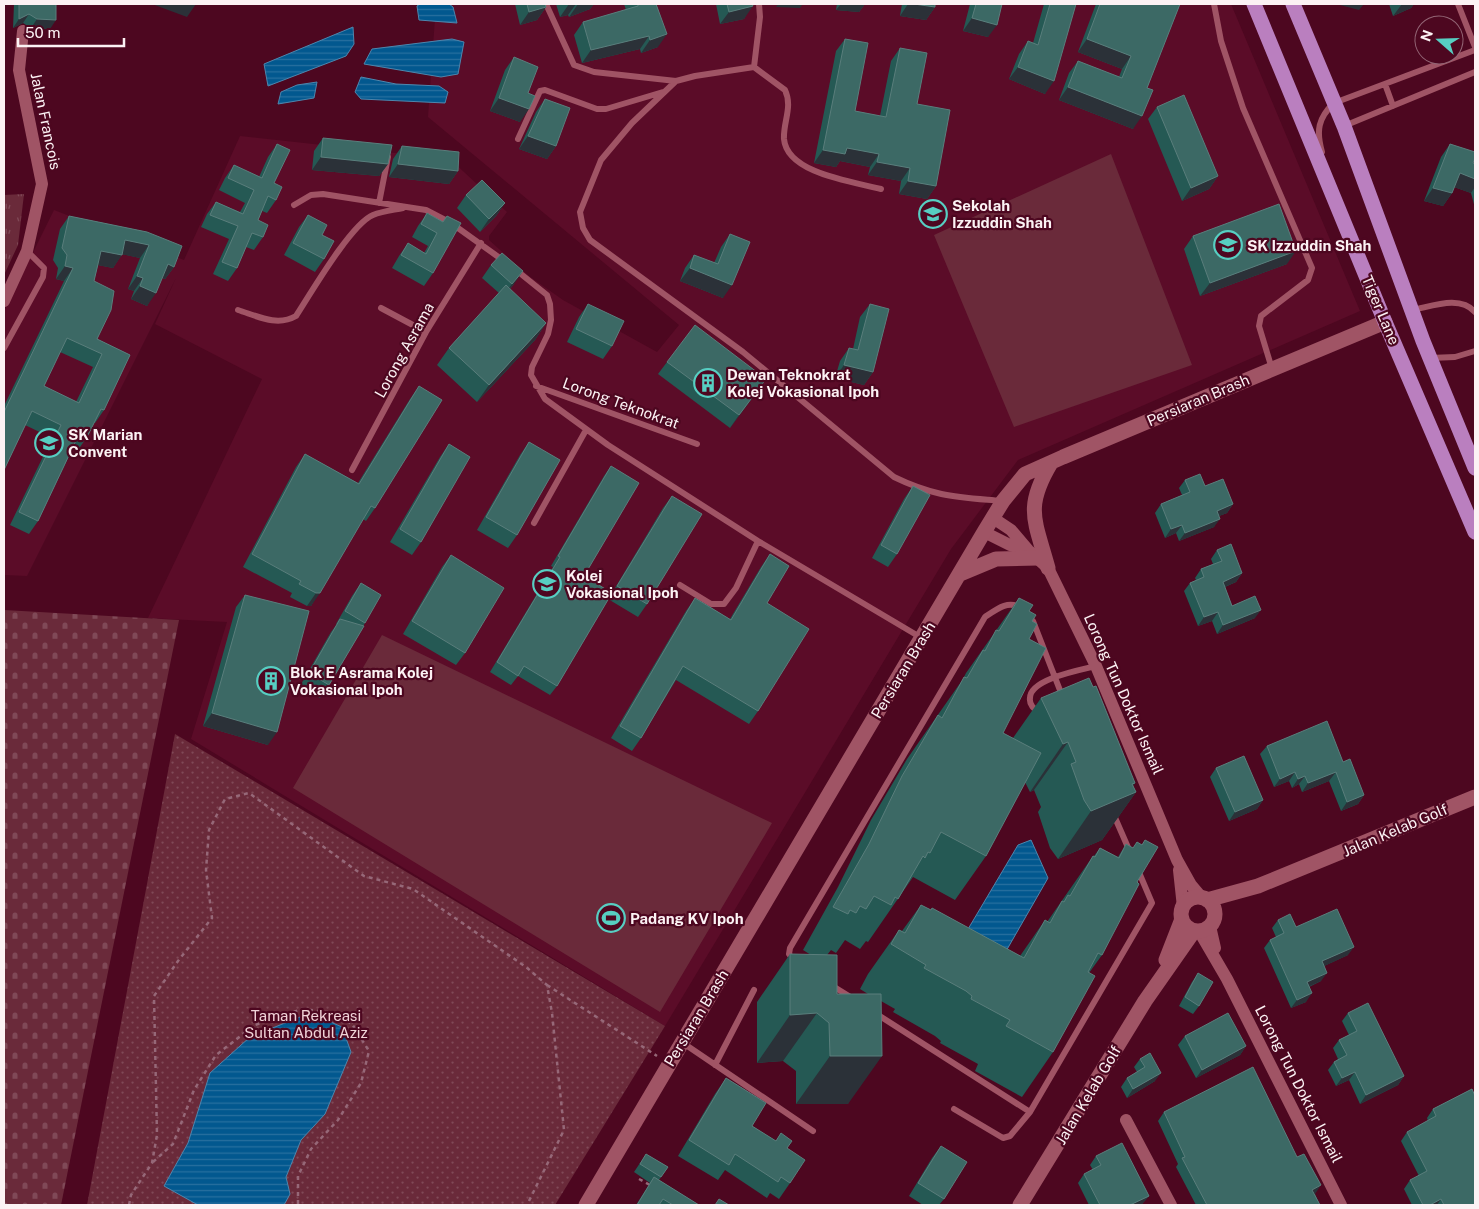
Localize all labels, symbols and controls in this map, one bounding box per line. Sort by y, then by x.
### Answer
scale bar [18,15,124,47]
north arrow [1414,15,1464,65]
text: 50 m [25,24,60,41]
text: N [1417,28,1436,43]
street label: Jalan Francois [27,71,65,171]
place label: Sekolah Izzuddin Shah [952,197,1052,231]
school or university icon: Sekolah Izzuddin Shah [918,199,948,229]
school or university icon: SK Izzuddin Shah [1213,230,1243,260]
place label: SK Izzuddin Shah [1247,237,1371,254]
street label: Tiger Lane [1359,273,1403,347]
street label: Lorong Asrama [371,300,437,400]
place label: Dewan Teknokrat Kolej Vokasional Ipoh [727,366,879,400]
building icon: Dewan Teknokrat Kolej Vokasional Ipoh [693,368,723,398]
street label: Persiaran Brash [1144,371,1252,429]
street label: Lorong Teknokrat [561,374,682,432]
place label: SK Marian Convent [68,426,142,460]
school or university icon: SK Marian Convent [34,428,64,458]
place label: Kolej Vokasional Ipoh [566,567,679,601]
school or university icon: Kolej Vokasional Ipoh [532,569,562,599]
street label: Lorong Tun Doktor Ismail [1081,611,1167,777]
street label: Persiaran Brash [867,619,939,721]
place label: Blok E Asrama Kolej Vokasional Ipoh [290,664,433,698]
building icon: Blok E Asrama Kolej Vokasional Ipoh [256,666,286,696]
street label: Jalan Kelab Golf [1340,800,1450,860]
sports icon: Padang KV Ipoh [596,903,626,933]
place label: Padang KV Ipoh [630,910,744,927]
street label: Persiaran Brash [660,967,732,1069]
street label: Lorong Tun Doktor Ismail [1252,1003,1346,1165]
park label: Taman Rekreasi Sultan Abdul Aziz [244,1007,368,1041]
street label: Jalan Kelab Golf [1052,1042,1124,1148]

